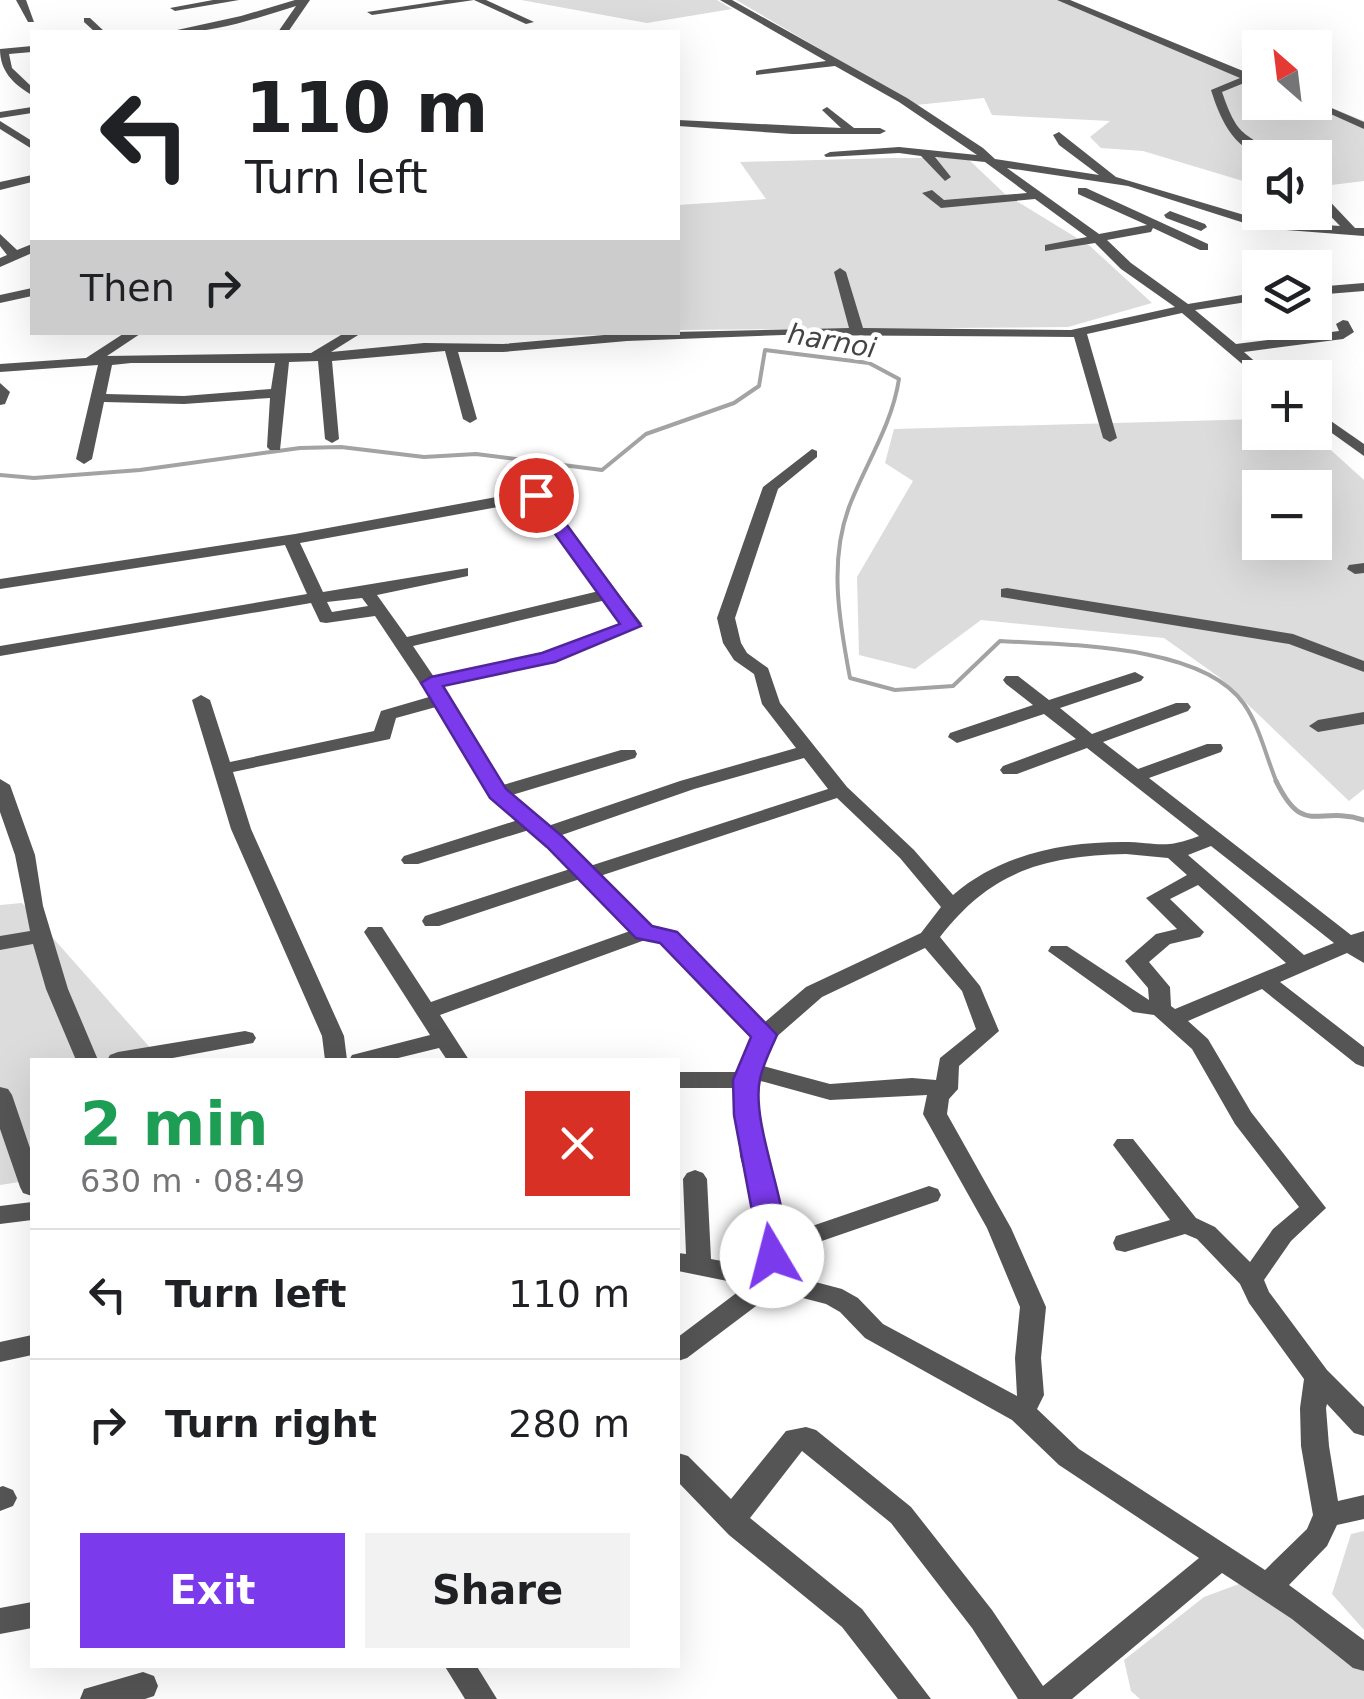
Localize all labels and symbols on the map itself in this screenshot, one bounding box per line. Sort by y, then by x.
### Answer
north arrow [1242,30,1332,120]
water label: harnoi [785,317,879,365]
pin [494,453,579,538]
position arrow [720,1204,824,1308]

